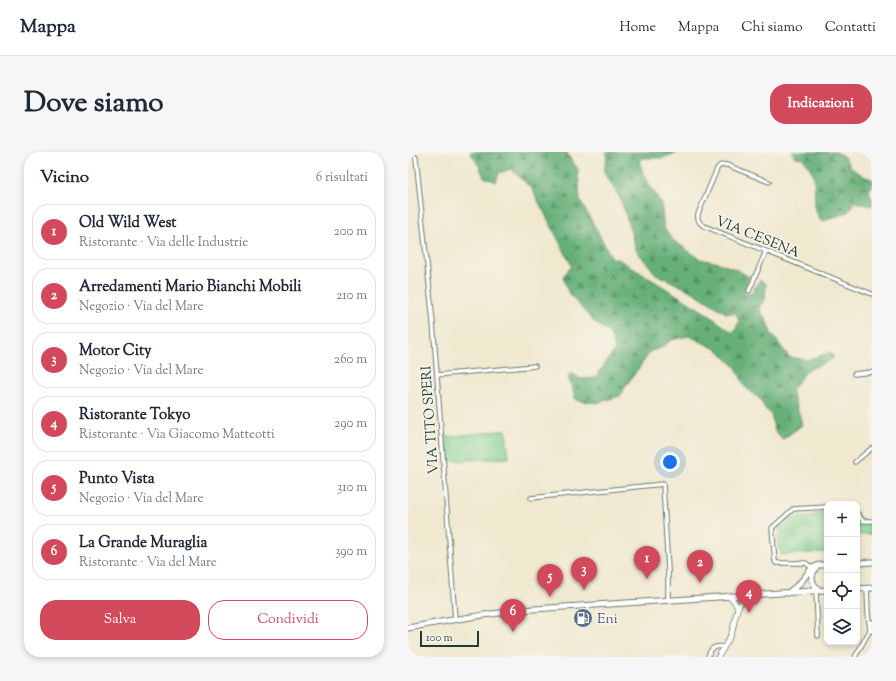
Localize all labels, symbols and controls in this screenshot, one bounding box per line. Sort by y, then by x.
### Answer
text: Mappa [20,14,76,41]
text: Home [619,18,656,38]
text: Mappa [678,18,719,38]
text: Chi siamo [741,18,803,38]
text: Contatti [825,18,876,38]
text: Dove siamo [24,84,164,124]
button: Indicazioni [770,84,872,124]
text: Vicino [40,166,89,190]
text: 6 risultati [316,169,368,187]
street label: VIA CESENA [712,212,803,264]
text: Old Wild West [79,213,176,234]
text: 1 [52,223,56,241]
text: 200 m [334,223,367,241]
text: Ristorante · Via delle Industrie [79,234,248,252]
text: Arredamenti Mario Bianchi Mobili [79,277,302,298]
text: 2 [51,287,57,305]
text: 210 m [336,287,367,305]
text: Negozio · Via del Mare [79,298,204,316]
text: Motor City [79,341,152,362]
text: 3 [51,351,57,369]
text: 260 m [334,351,367,369]
text: Negozio · Via del Mare [79,362,204,380]
street label: VIA TITO SPERI [417,364,445,475]
text: Ristorante Tokyo [79,405,190,426]
text: 4 [51,415,57,433]
text: 290 m [334,415,367,433]
text: Ristorante · Via Giacomo Matteotti [79,426,275,444]
your location [660,452,680,472]
text: Punto Vista [79,469,155,490]
text: 5 [52,479,56,497]
text: 310 m [337,479,367,497]
text: Negozio · Via del Mare [79,490,204,508]
map controls [824,501,860,645]
button: + [824,501,860,537]
text: La Grande Muraglia [79,533,207,554]
button: − [824,537,860,573]
text: 6 [51,543,57,561]
text: 390 m [335,543,367,561]
pin: 1 [634,546,660,579]
pin: 2 [687,550,713,583]
text: Ristorante · Via del Mare [79,554,217,572]
pin: 3 [571,557,597,590]
pin: 5 [537,564,563,597]
button: locate [824,573,860,609]
pin: 4 [736,580,762,613]
pin: 6 [500,599,526,632]
button: Salva [40,600,200,640]
button: Condividi [208,600,368,640]
fuel station icon: Eni [572,607,594,629]
button: layers [824,609,860,645]
place label: Eni [597,610,618,630]
scale bar [420,629,479,648]
text: 100 m [426,630,453,646]

